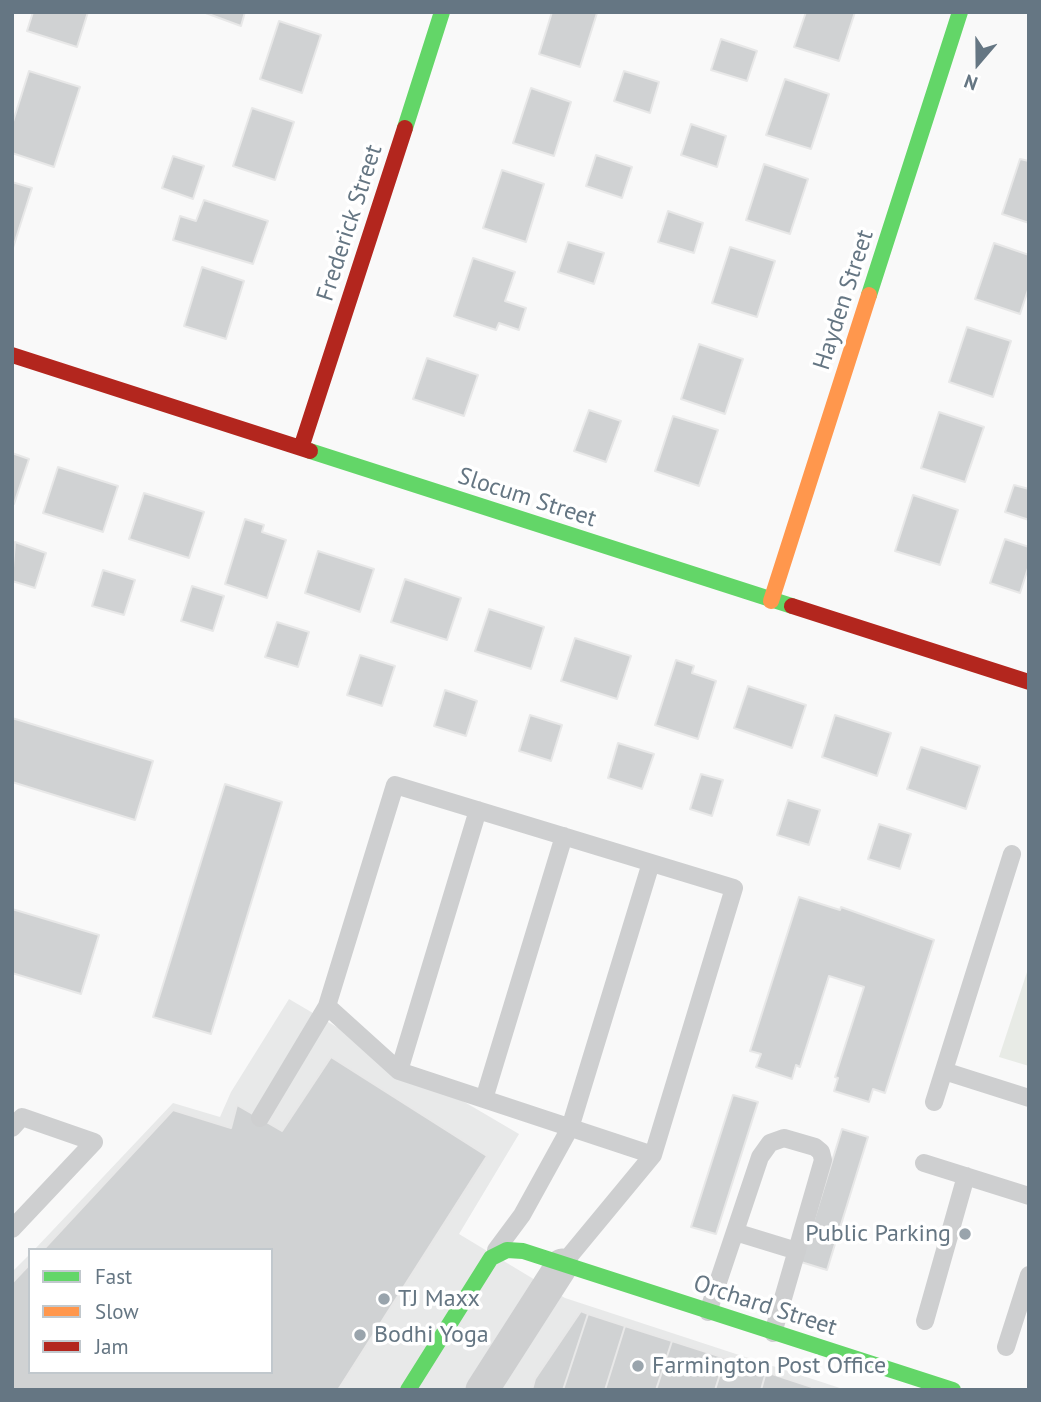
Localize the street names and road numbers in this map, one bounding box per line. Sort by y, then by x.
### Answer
street label: Frederick Street [311,141,389,305]
street label: Hayden Street [808,227,880,373]
street label: Slocum Street [454,462,600,534]
street label: Orchard Street [690,1269,840,1343]

